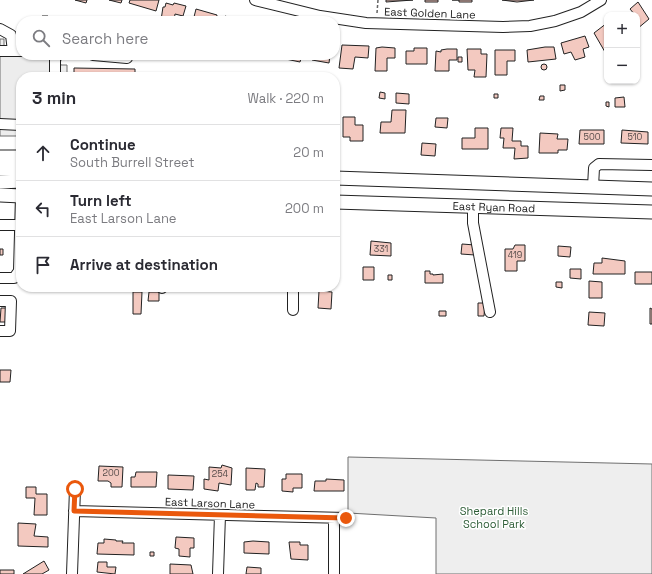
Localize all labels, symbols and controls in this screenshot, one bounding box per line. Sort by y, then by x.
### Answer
street label: East Golden Lane [384,4,476,22]
map controls [604,12,640,84]
button: + [604,12,640,48]
search box [16,16,340,60]
icon: search [30,27,52,49]
text: Search here [62,29,148,48]
button: − [604,48,640,84]
text: 3 min [32,87,76,109]
text: Walk · 220 m [247,90,324,107]
house number: 500 [584,131,601,143]
house number: 510 [628,131,643,143]
text: Continue [70,135,136,154]
icon: ahead [32,142,54,164]
text: 20 m [293,144,324,161]
text: South Burrell Street [70,154,195,171]
text: Turn left [70,191,132,210]
icon: left [32,198,54,220]
street label: East Ryan Road [452,199,535,215]
text: 200 m [285,200,324,217]
text: East Larson Lane [70,210,177,227]
house number: 331 [374,243,388,255]
house number: 419 [508,249,522,261]
icon: arrive [32,254,54,276]
text: Arrive at destination [70,255,218,274]
house number: 200 [103,467,120,479]
house number: 254 [212,468,229,480]
route start [66,480,84,498]
street label: East Larson Lane [165,494,255,512]
park label: Shepard Hills School Park [460,504,528,531]
route end [337,509,355,527]

